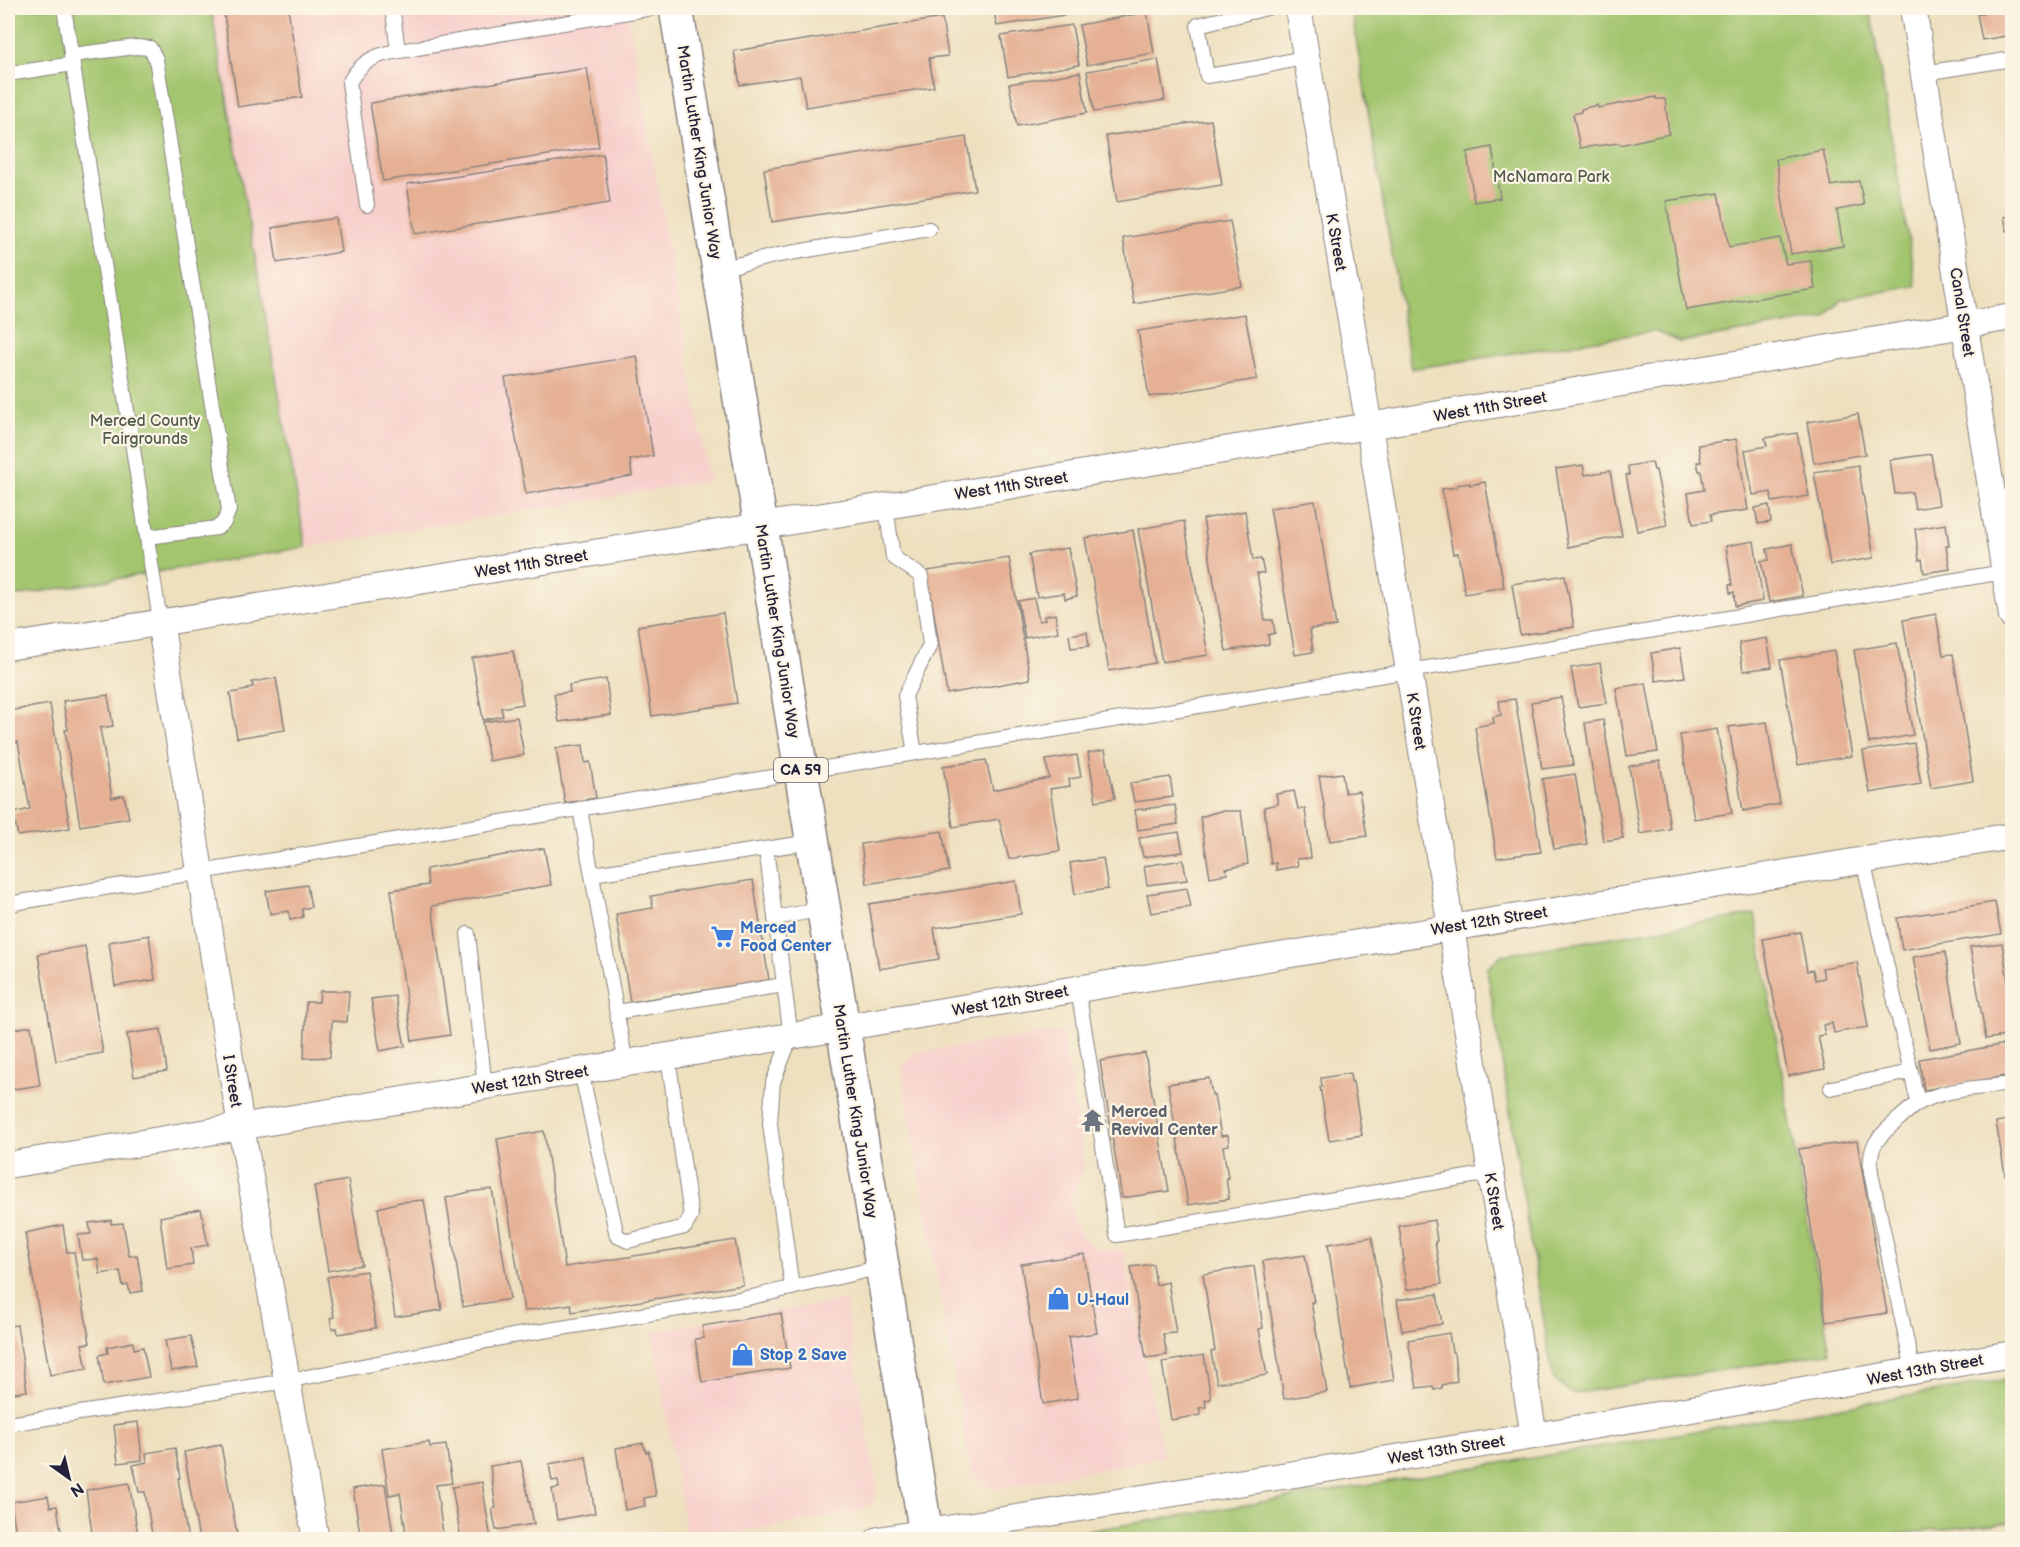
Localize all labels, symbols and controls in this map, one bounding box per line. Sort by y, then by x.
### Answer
street label: Martin Luther King Junior Way [672,44,725,261]
park label: McNamara Park [1493,168,1609,187]
street label: K Street [1321,212,1350,273]
street label: Canal Street [1945,266,1978,358]
street label: West 11th Street [1432,388,1548,427]
park label: Merced County Fairgrounds [90,412,201,449]
street label: West 11th Street [953,468,1069,505]
street label: Martin Luther King Junior Way [750,523,803,740]
street label: West 11th Street [473,546,589,583]
street label: K Street [1402,691,1429,752]
road number: CA 59 [774,758,828,782]
street label: West 12th Street [1430,903,1549,940]
place label: Merced Food Center [740,919,832,956]
supermarket icon: Merced Food Center [709,923,735,949]
street label: West 12th Street [951,982,1070,1021]
street label: Martin Luther King Junior Way [828,1003,881,1220]
street label: I Street [218,1054,245,1109]
street label: West 12th Street [471,1062,590,1099]
place label: Merced Revival Center [1111,1103,1218,1140]
temple icon: Merced Revival Center [1080,1107,1106,1133]
street label: K Street [1480,1171,1507,1232]
shop icon: U-Haul [1046,1286,1072,1312]
place label: U-Haul [1077,1291,1129,1310]
shop icon: Stop 2 Save [729,1341,755,1367]
place label: Stop 2 Save [760,1346,847,1365]
street label: West 13th Street [1865,1351,1985,1390]
street label: West 13th Street [1386,1432,1506,1469]
north arrow [39,1448,99,1508]
text: N [66,1478,87,1500]

